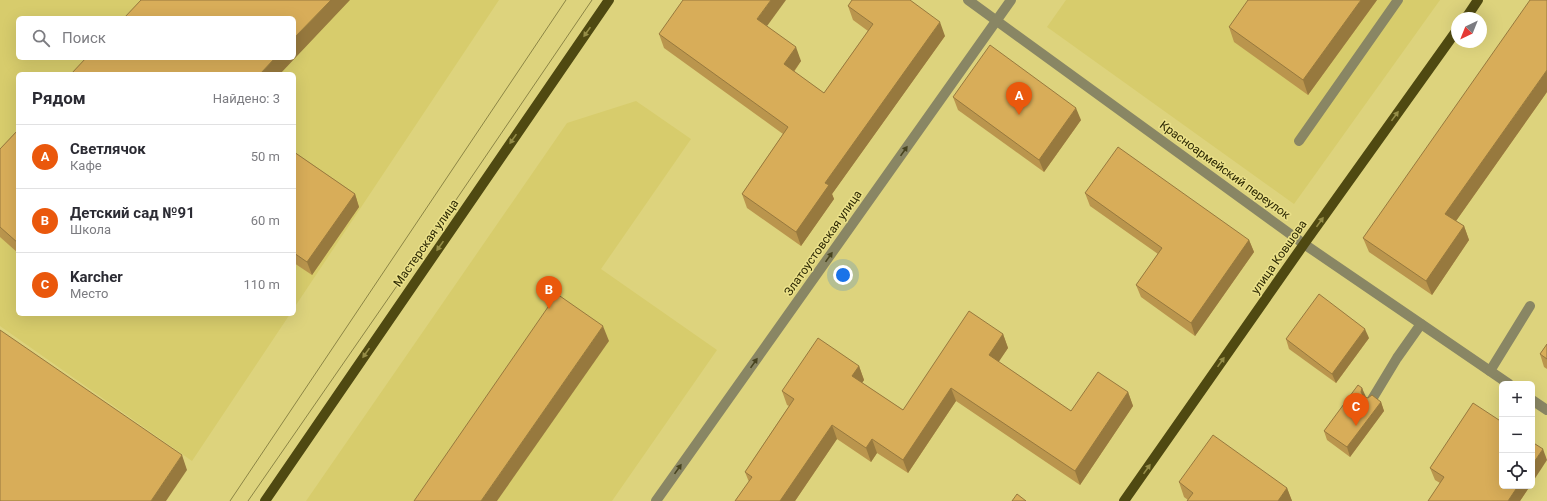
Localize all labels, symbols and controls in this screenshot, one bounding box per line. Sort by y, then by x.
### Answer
north arrow [1451,12,1487,48]
search box [16,16,296,60]
icon: search [30,27,52,49]
one-way arrow [583,27,591,37]
text: Поиск [62,29,106,47]
pin: A [1006,82,1032,115]
text: Рядом [32,88,86,108]
text: Найдено: 3 [213,91,280,106]
one-way arrow [1391,111,1399,121]
street label: Красноармейский переулок [1157,118,1293,222]
one-way arrow [509,134,517,144]
text: Светлячок [70,140,146,158]
one-way arrow [900,146,908,156]
text: A [41,149,49,164]
text: 50 m [251,149,280,164]
text: Кафе [70,158,102,173]
street label: Златоустовская улица [781,187,865,299]
street label: Мастерская улица [391,197,461,289]
text: Детский сад №91 [70,204,195,222]
text: B [41,213,49,228]
text: 60 m [251,213,280,228]
one-way arrow [1316,216,1324,227]
street label: улица Ковшова [1248,217,1310,297]
text: Школа [70,222,111,237]
one-way arrow [436,241,444,252]
one-way arrow [825,252,833,262]
your location [833,265,853,285]
text: Karcher [70,268,123,286]
pin: B [536,276,562,309]
text: C [41,277,49,292]
text: 110 m [243,277,280,292]
text: Место [70,286,108,301]
one-way arrow [362,348,370,359]
one-way arrow [1217,357,1225,368]
one-way arrow [750,358,758,368]
map controls [1499,381,1535,489]
button: + [1499,381,1535,417]
pin: C [1343,393,1369,426]
button: − [1499,417,1535,453]
button: locate [1499,453,1535,489]
one-way arrow [674,464,682,474]
one-way arrow [1143,464,1151,474]

